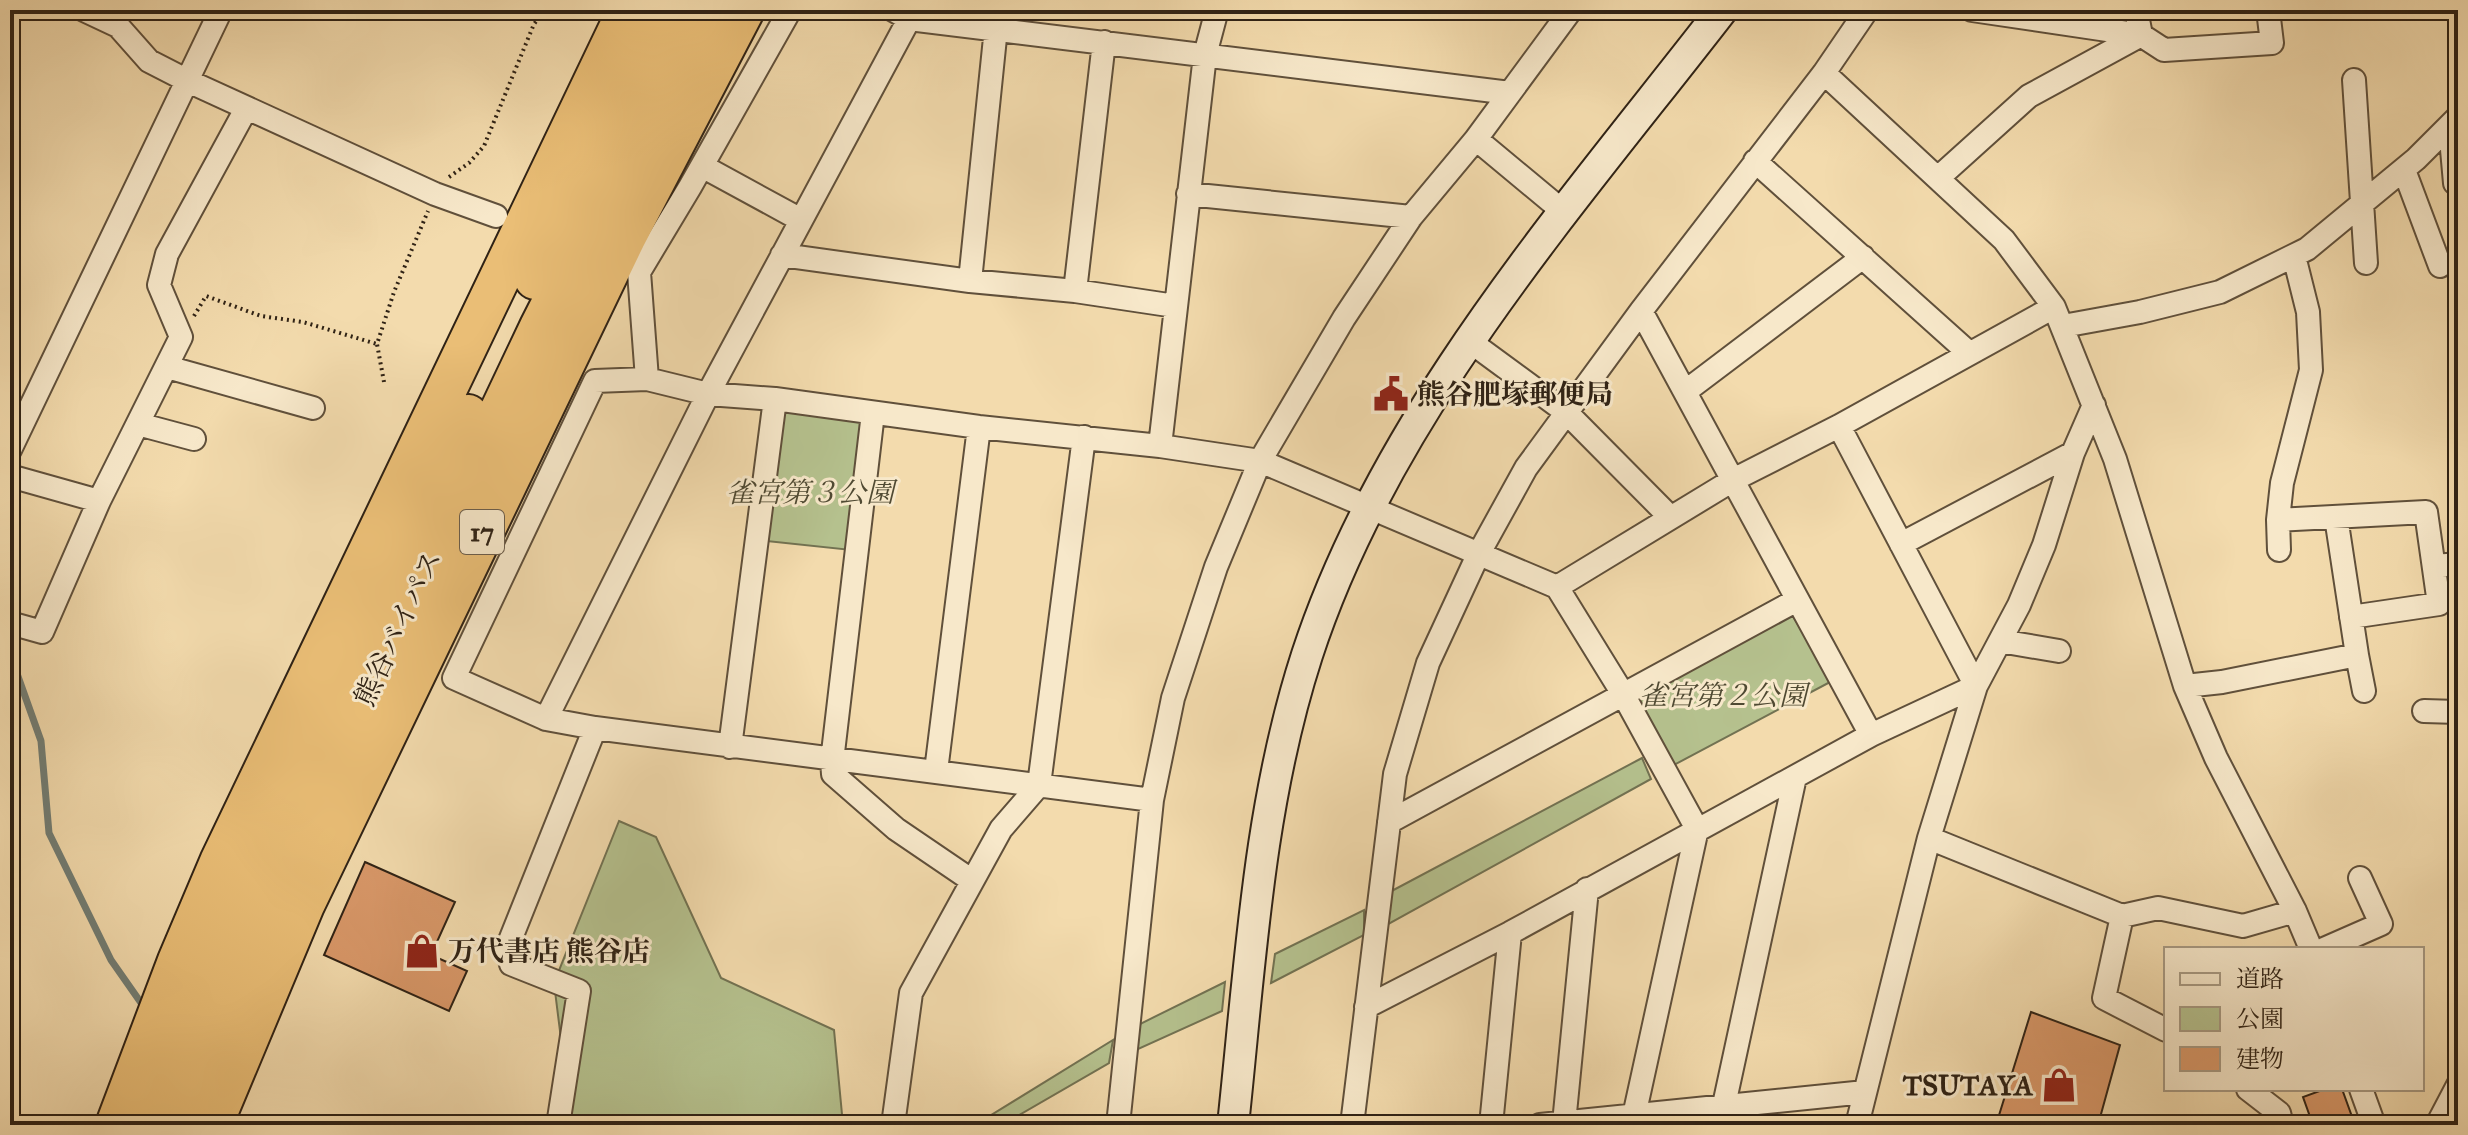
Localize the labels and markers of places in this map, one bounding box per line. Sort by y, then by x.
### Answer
public building icon: 熊谷肥塚郵便局 [1372,375,1410,413]
place label: 熊谷肥塚郵便局 [1417,377,1613,412]
shop icon: 万代書店 熊谷店 [403,932,441,970]
place label: 万代書店 熊谷店 [448,934,650,969]
shop icon: TSUTAYA [2040,1066,2078,1104]
place label: TSUTAYA [1903,1068,2034,1103]

